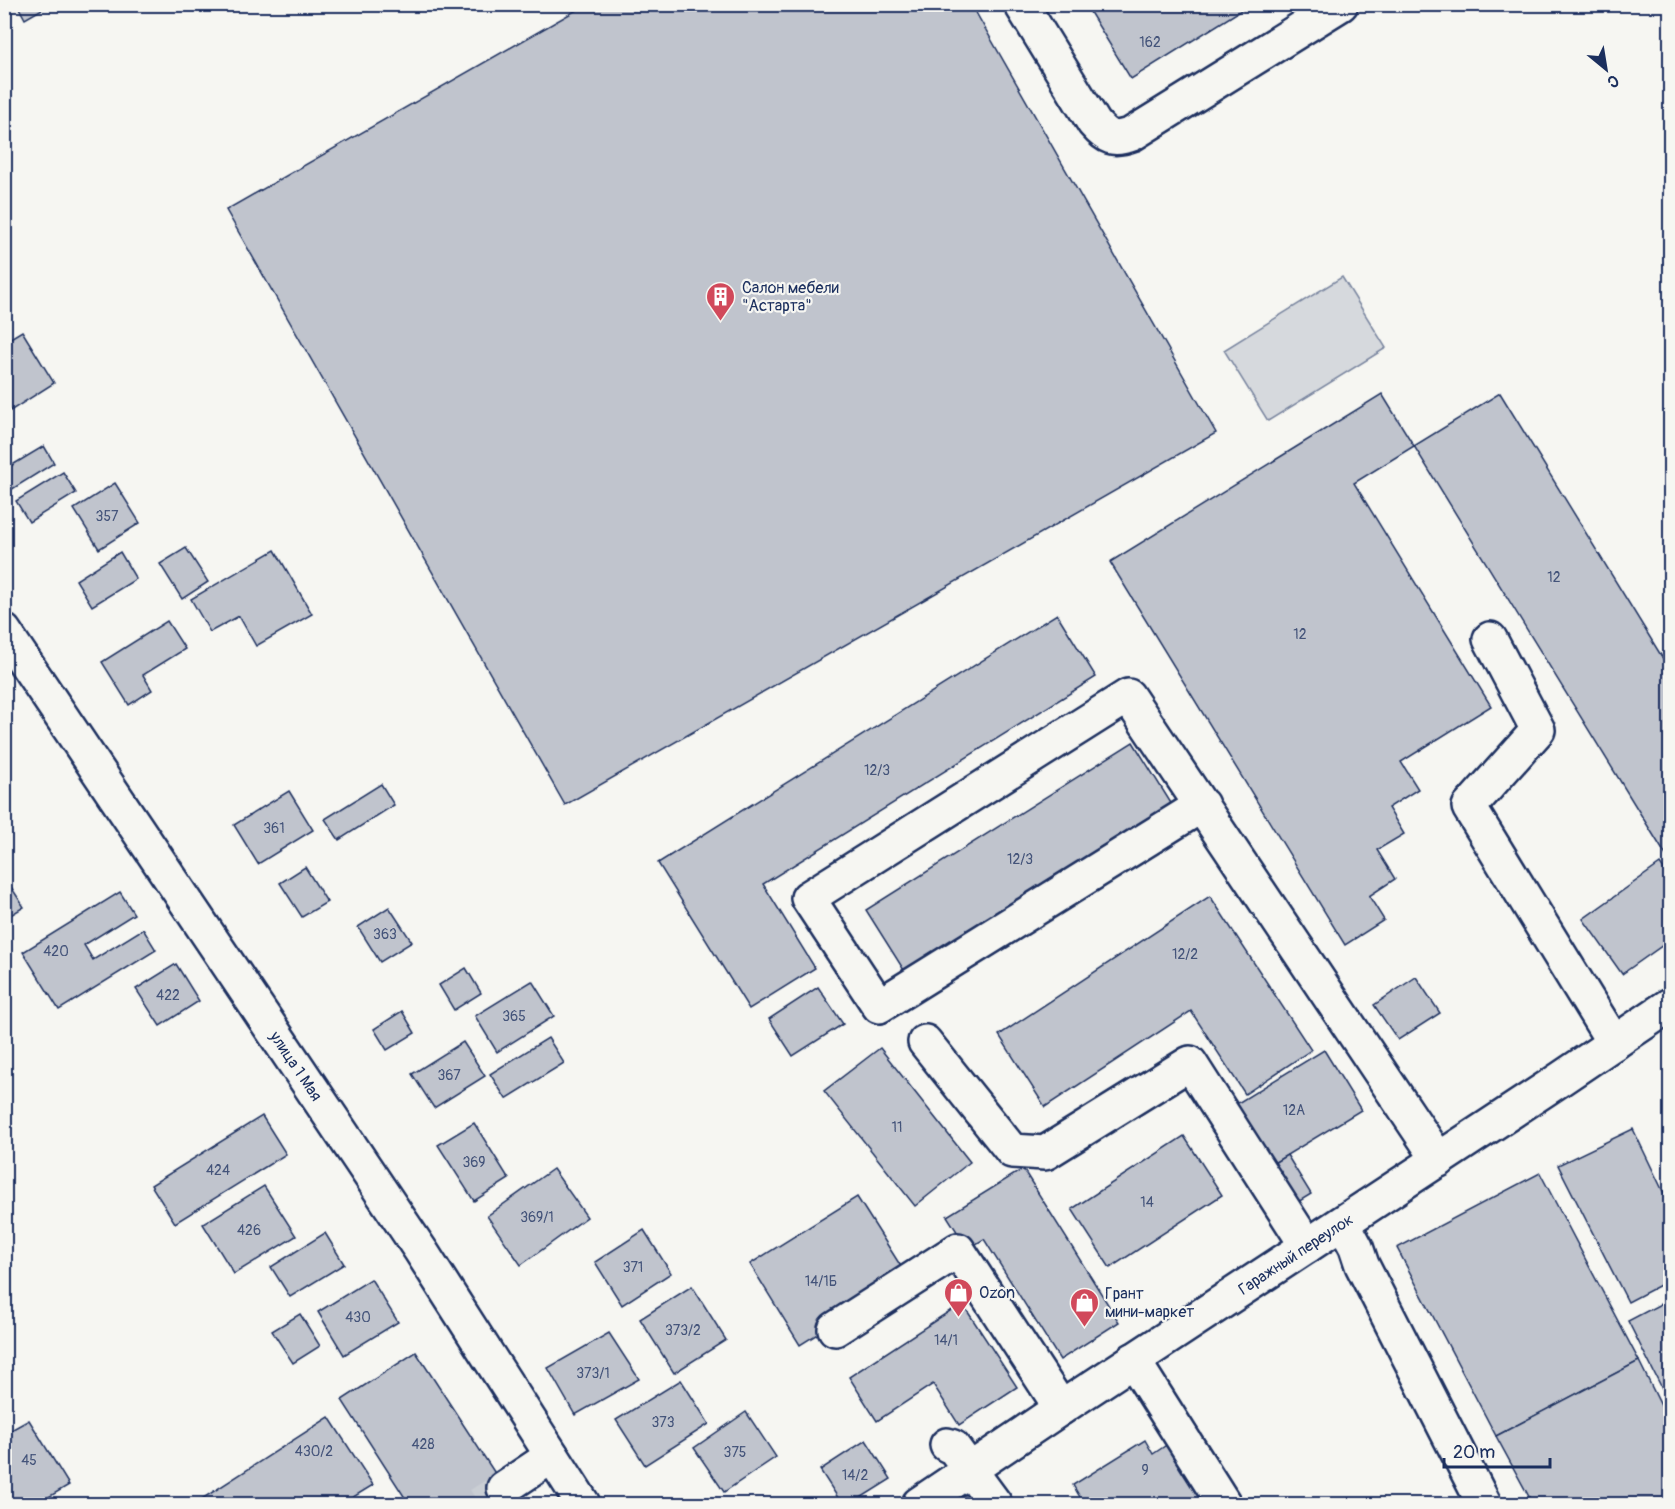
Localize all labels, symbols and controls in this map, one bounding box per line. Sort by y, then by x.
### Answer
house number: 162 [1139,34,1161,51]
north arrow [1576,39,1636,99]
text: С [1604,70,1622,92]
place label: Салон мебели "Астарта" [742,278,839,316]
building icon: Салон мебели "Астарта" [705,280,737,322]
house number: 357 [96,508,119,525]
house number: 12 [1547,569,1561,586]
house number: 12 [1293,626,1307,643]
house number: 12/3 [864,762,890,779]
house number: 361 [263,820,285,837]
house number: 12/3 [1007,851,1033,868]
house number: 363 [373,926,397,943]
house number: 420 [43,943,69,960]
house number: 12/2 [1172,946,1198,963]
house number: 422 [156,987,180,1004]
house number: 365 [502,1008,526,1025]
street label: улица 1 Мая [265,1027,326,1105]
house number: 367 [437,1067,461,1084]
house number: 12А [1283,1102,1305,1119]
house number: 11 [892,1119,902,1136]
house number: 369 [462,1154,486,1171]
house number: 424 [206,1162,230,1179]
house number: 14 [1140,1194,1154,1211]
house number: 369/1 [520,1209,554,1226]
street label: Гаражный переулок [1235,1209,1357,1300]
house number: 426 [237,1222,261,1239]
house number: 371 [623,1259,643,1276]
house number: 14/1Б [805,1273,837,1290]
shop icon: Ozon [942,1276,974,1318]
place label: Ozon [979,1283,1015,1303]
place label: Грант мини-маркет [1105,1284,1194,1322]
shop icon: Грант мини-маркет [1068,1286,1100,1328]
house number: 430 [345,1309,371,1326]
house number: 373/2 [665,1322,701,1339]
house number: 14/1 [934,1332,958,1349]
house number: 373/1 [576,1365,610,1382]
house number: 373 [651,1414,675,1431]
scale bar [1444,1431,1550,1469]
house number: 428 [411,1436,435,1453]
text: 20 m [1453,1441,1495,1464]
house number: 430/2 [295,1443,333,1460]
house number: 375 [724,1444,746,1461]
house number: 45 [21,1452,37,1469]
house number: 9 [1141,1462,1149,1479]
house number: 14/2 [842,1467,868,1484]

